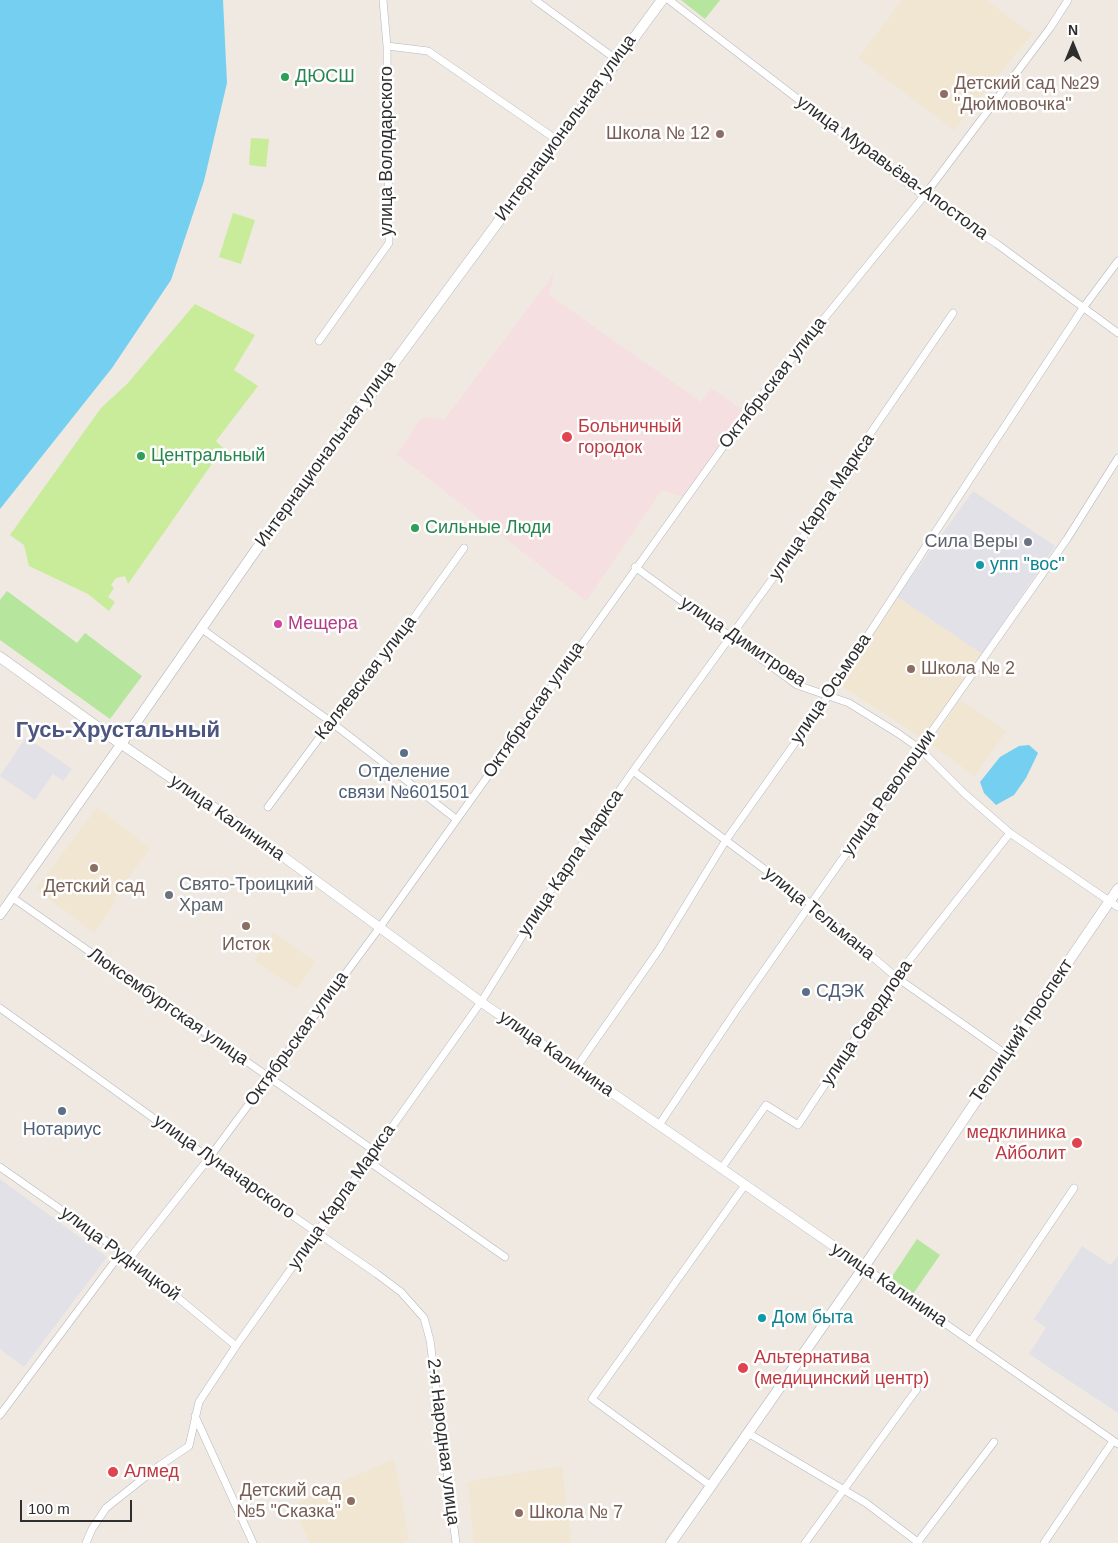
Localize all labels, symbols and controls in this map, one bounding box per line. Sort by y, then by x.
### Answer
north arrow [1048,20,1098,70]
text: N [1068,22,1078,38]
street label: Интернациональная улица [491,31,641,225]
place label: ДЮСШ [295,66,355,88]
street label: улица Володарского [376,66,398,236]
marker: ДЮСШ [279,71,291,83]
place label: Детский сад №29 "Дюймовочка" [954,73,1099,116]
marker: Детский сад №29 "Дюймовочка" [938,88,950,100]
street label: улица Муравьёва-Апостола [792,91,992,245]
place label: Школа № 12 [606,123,710,145]
marker: Школа № 12 [714,128,726,140]
street label: Октябрьская улица [715,313,831,453]
street label: Интернациональная улица [251,357,401,551]
place label: Больничный городок [578,416,682,458]
marker: Больничный городок [560,430,574,444]
street label: улица Карла Маркса [765,430,879,584]
place label: Центральный [151,445,265,467]
marker: Центральный [135,450,147,462]
place label: Сильные Люди [425,517,551,539]
marker: Сильные Люди [409,522,421,534]
place label: Сила Веры [924,531,1018,553]
marker: Сила Веры [1022,536,1034,548]
place label: упп "вос" [990,554,1065,576]
marker: упп "вос" [974,559,986,571]
street label: улица Димитрова [676,592,810,692]
street label: Каляевская улица [311,612,421,744]
place label: Мещера [288,613,358,635]
marker: Мещера [272,618,284,630]
street label: улица Осьмова [786,630,876,748]
street label: Октябрьская улица [479,638,589,782]
place label: Школа № 2 [921,658,1015,680]
marker: Школа № 2 [905,663,917,675]
district label: Гусь-Хрустальный [16,718,220,744]
street label: улица Революции [837,726,941,860]
marker: Отделение связи №601501 [398,747,410,759]
place label: Отделение связи №601501 [339,761,469,804]
street label: улица Калинина [165,770,289,866]
street label: улица Карла Маркса [514,786,628,940]
marker: Детский сад [88,862,100,874]
street label: улица Тельмана [759,863,879,965]
place label: Свято-Троицкий Храм [179,874,314,916]
place label: Детский сад [43,876,145,898]
marker: Свято-Троицкий Храм [163,889,175,901]
marker: Исток [240,920,252,932]
place label: Исток [222,934,270,956]
street label: Люксембургская улица [84,943,252,1071]
street label: Теплицкий проспект [966,955,1078,1107]
street label: улица Свердлова [817,956,917,1090]
street label: Октябрьская улица [241,967,353,1111]
place label: СДЭК [816,981,864,1003]
marker: СДЭК [800,986,812,998]
street label: улица Калинина [494,1006,618,1102]
marker: Нотариус [56,1105,68,1117]
street label: улица Луначарского [149,1110,299,1224]
place label: Нотариус [23,1119,101,1141]
street label: улица Карла Маркса [284,1120,400,1274]
place label: медклиника Айболит [967,1122,1066,1164]
marker: медклиника Айболит [1070,1136,1084,1150]
street label: улица Рудницкой [56,1202,184,1306]
street label: улица Калинина [827,1238,951,1332]
place label: Дом быта [772,1307,853,1329]
marker: Дом быта [756,1312,768,1324]
place label: Альтернатива (медицинский центр) [754,1347,929,1390]
street label: 2-я Народная улица [422,1357,464,1527]
marker: Альтернатива (медицинский центр) [736,1361,750,1375]
place label: Алмед [124,1461,179,1483]
marker: Алмед [106,1465,120,1479]
place label: Детский сад №5 "Сказка" [236,1480,341,1522]
scale bar [22,1490,135,1522]
marker: Детский сад №5 "Сказка" [345,1495,357,1507]
text: 100 m [28,1500,70,1517]
place label: Школа № 7 [529,1502,623,1524]
marker: Школа № 7 [513,1507,525,1519]

